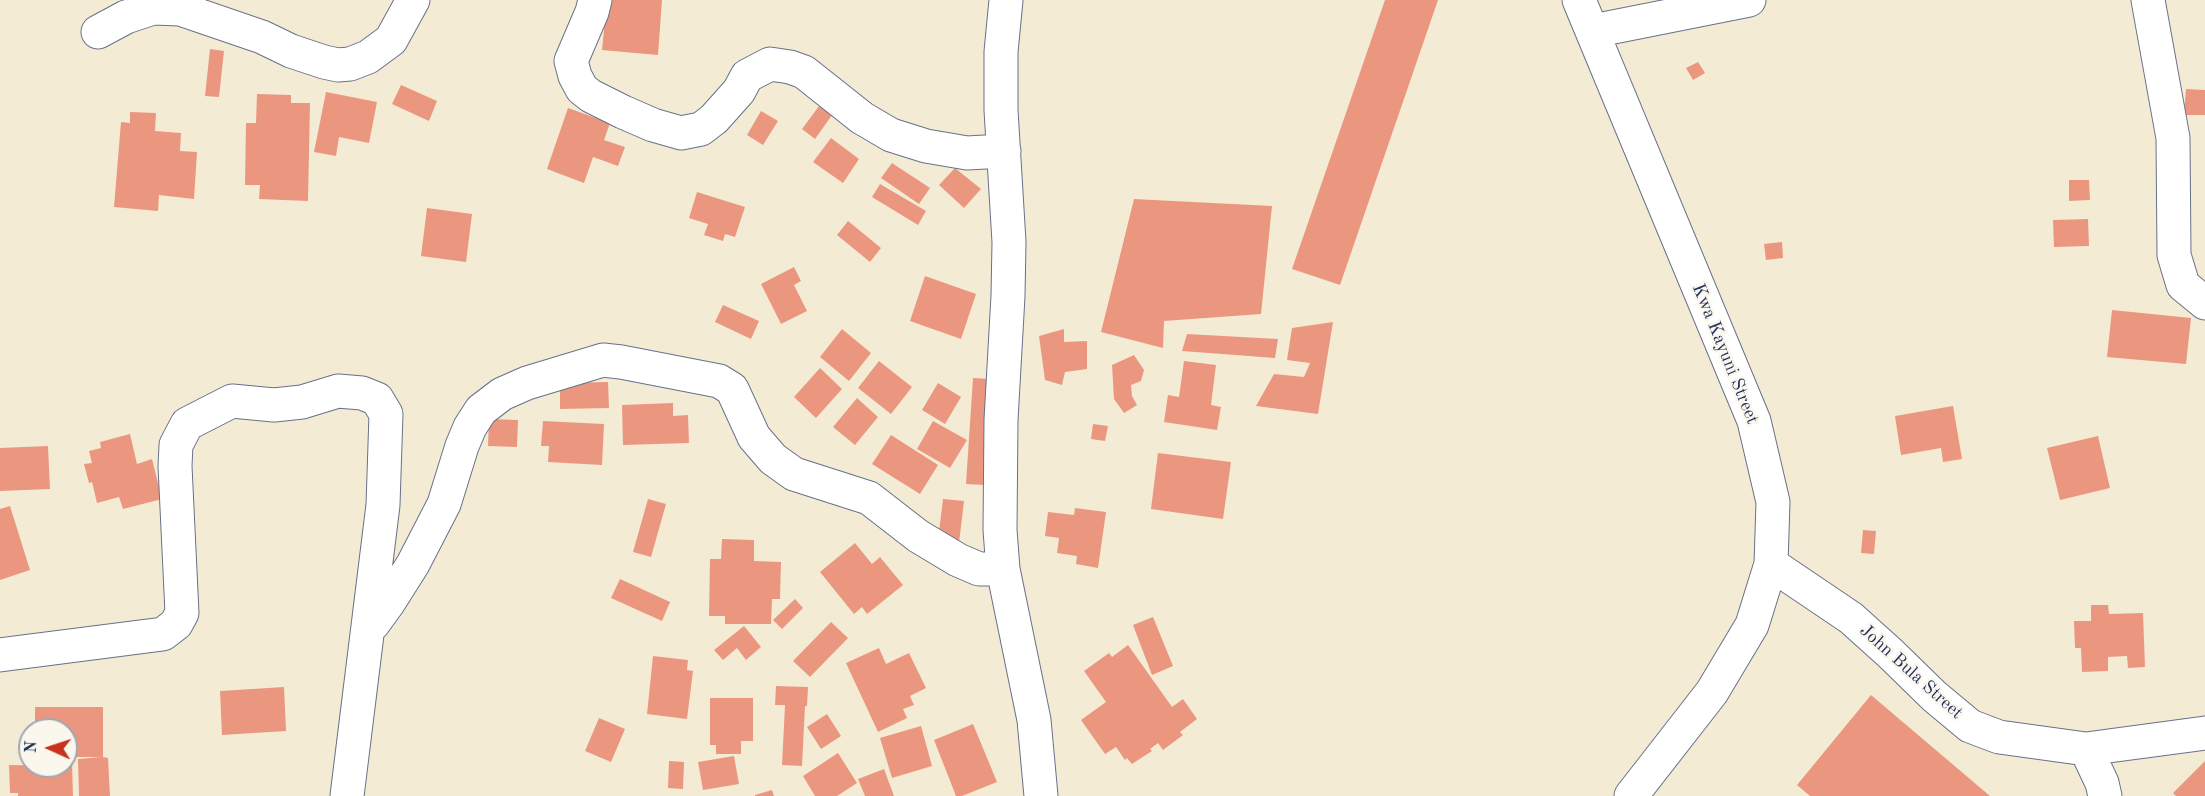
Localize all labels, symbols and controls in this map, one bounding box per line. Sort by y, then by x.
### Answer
street label: Kwa Kayuni Street [1687,281,1763,427]
street label: John Bula Street [1855,620,1967,724]
north arrow [18,718,78,778]
text: N [24,741,40,754]

